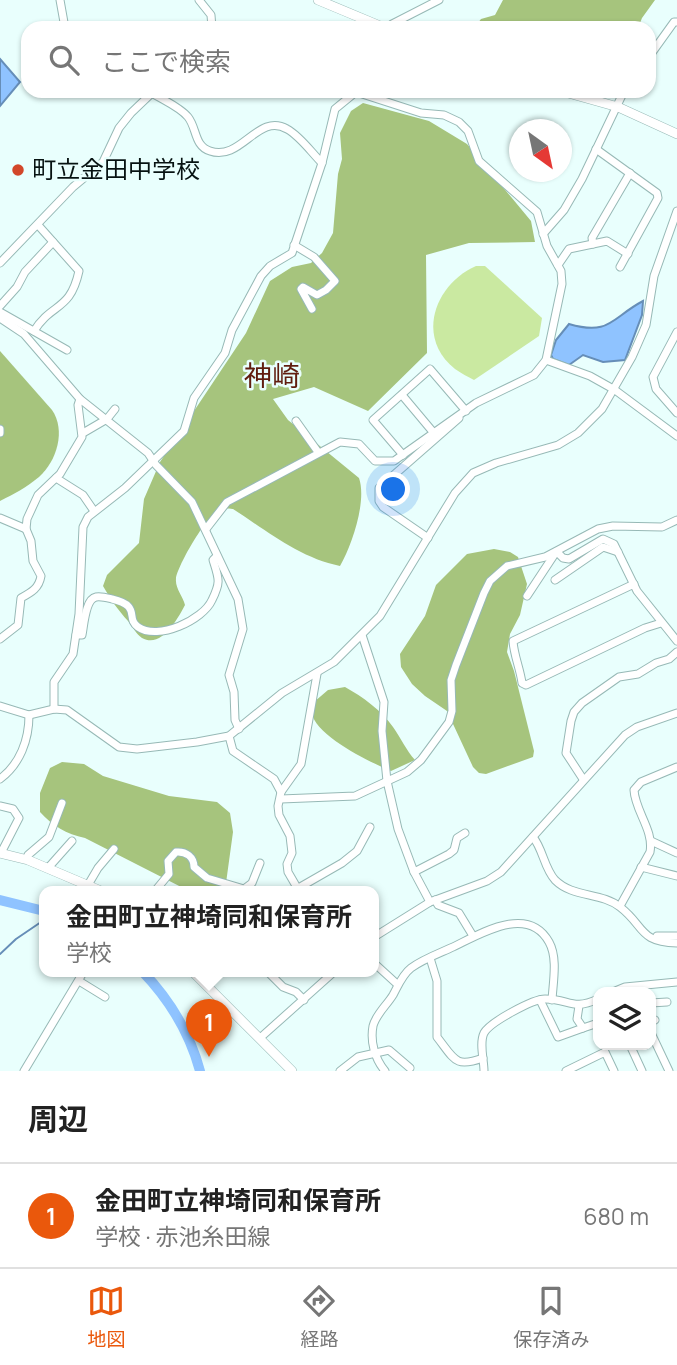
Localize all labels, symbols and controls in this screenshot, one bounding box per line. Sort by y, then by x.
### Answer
search box [21,21,656,98]
icon: search [45,41,83,79]
text: ここで検索 [101,43,231,79]
north arrow [509,119,572,182]
place label: 町立金田中学校 [32,152,200,185]
marker: 町立金田中学校 [10,162,26,178]
district label: 神崎 [244,356,300,394]
your location [376,472,410,506]
popup [39,886,379,977]
text: 金田町立神埼同和保育所 [66,898,352,934]
text: 学校 [66,936,112,968]
map controls [593,987,656,1050]
button: layers [593,987,656,1050]
pin: 1 [186,999,232,1057]
text: 周辺 [28,1098,88,1139]
text: 金田町立神埼同和保育所 [95,1182,381,1218]
text: 1 [46,1200,56,1232]
text: 680 m [583,1200,649,1232]
text: 学校 · 赤池糸田線 [95,1220,270,1252]
tab: 地図 [87,1282,126,1352]
tab: 経路 [300,1282,339,1352]
tab: 保存済み [513,1282,590,1352]

